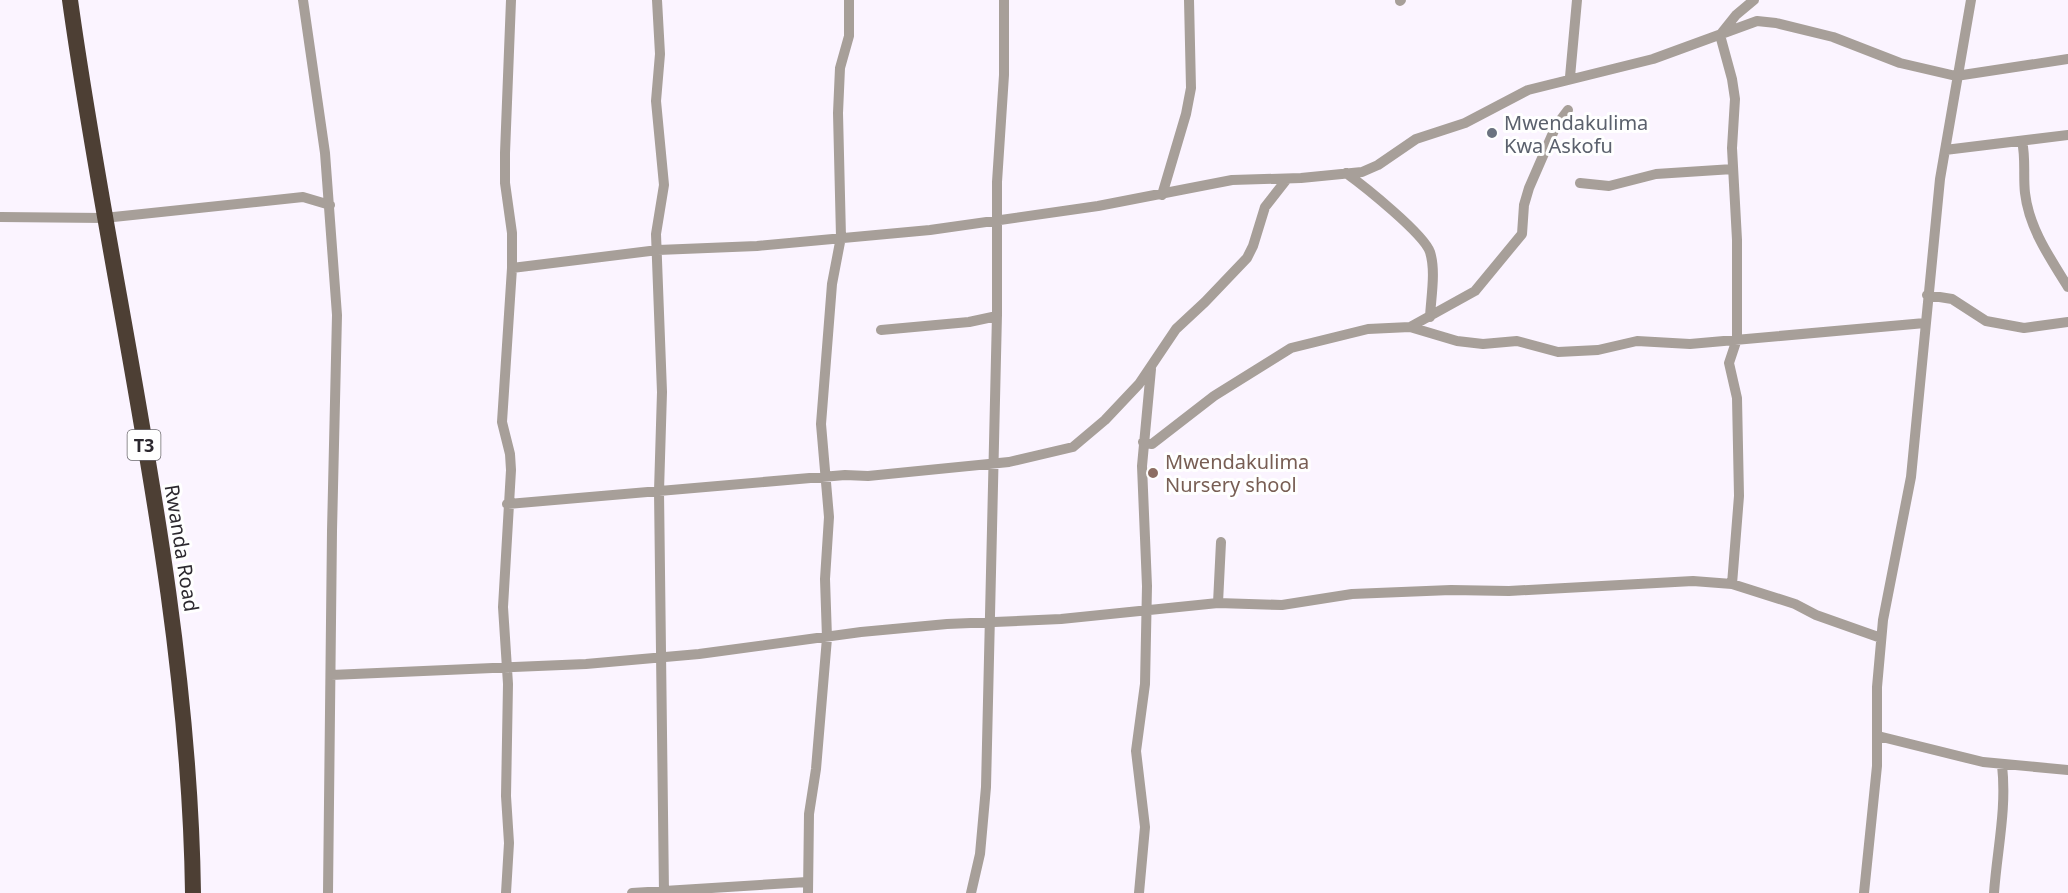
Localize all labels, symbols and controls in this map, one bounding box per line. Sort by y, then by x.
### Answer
place label: Mwendakulima Kwa Askofu [1504,109,1648,159]
marker: Mwendakulima Kwa Askofu [1485,126,1499,140]
road number: T3 [128,430,160,460]
place label: Mwendakulima Nursery shool [1165,448,1309,498]
marker: Mwendakulima Nursery shool [1146,466,1160,480]
street label: Rwanda Road [159,482,205,614]

